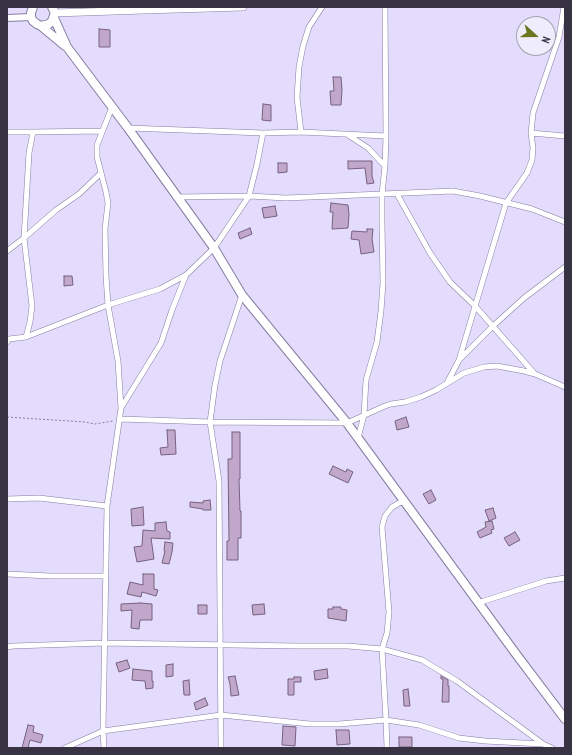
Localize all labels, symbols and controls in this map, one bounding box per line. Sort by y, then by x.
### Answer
north arrow [516,16,556,56]
text: N [539,35,554,45]

